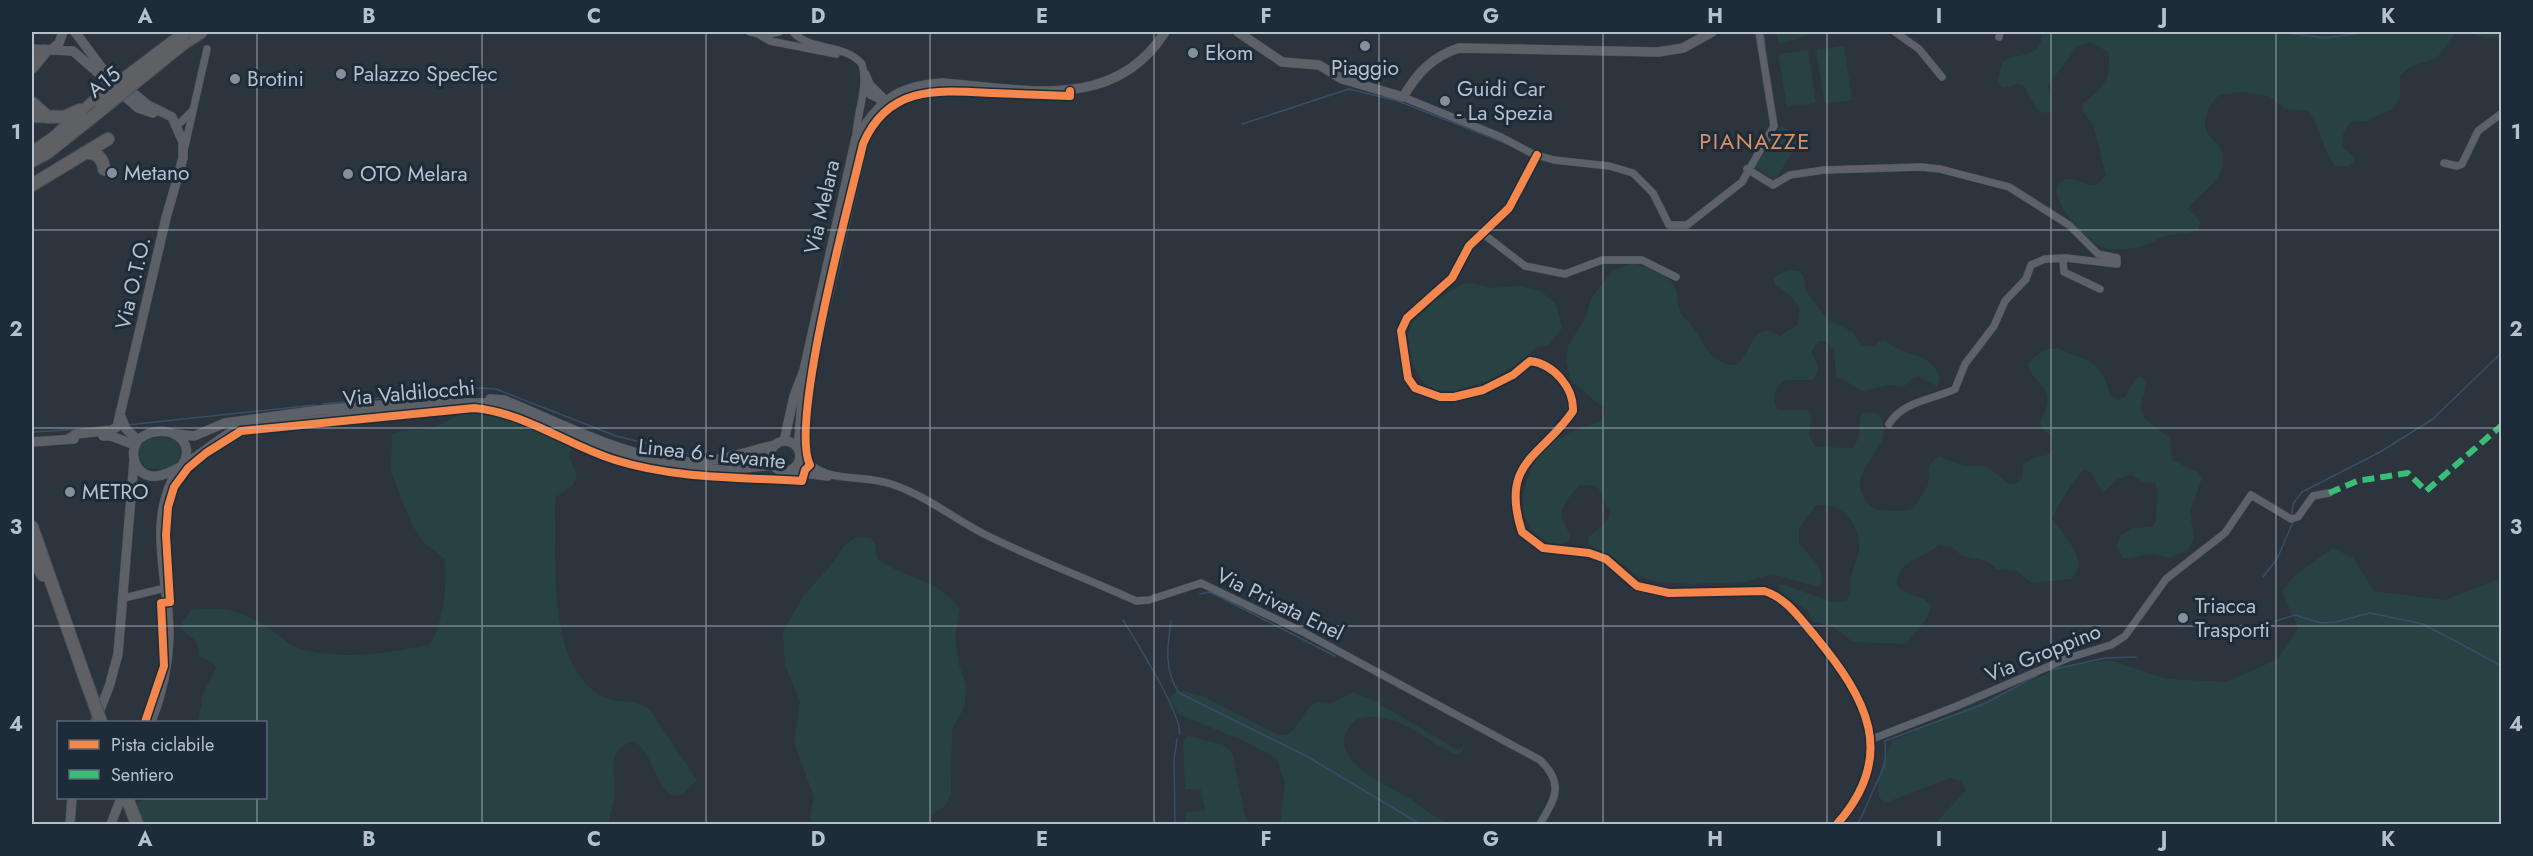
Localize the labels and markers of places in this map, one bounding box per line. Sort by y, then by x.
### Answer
place label: Ekom [1205,38,1253,68]
marker: Piaggio [1358,39,1372,53]
marker: Ekom [1186,46,1200,60]
place label: Piaggio [1331,53,1399,83]
place label: Palazzo SpecTec [353,59,497,89]
place label: Brotini [247,64,304,94]
marker: Palazzo SpecTec [334,67,348,81]
marker: Brotini [228,72,242,86]
place label: Guidi Car - La Spezia [1457,74,1553,128]
marker: Guidi Car - La Spezia [1438,94,1452,108]
place label: Metano [124,158,189,188]
place label: OTO Melara [360,159,468,189]
marker: Metano [105,166,119,180]
marker: OTO Melara [341,167,355,181]
place label: METRO [82,477,149,507]
marker: METRO [63,485,77,499]
place label: Triacca Trasporti [2195,591,2270,645]
marker: Triacca Trasporti [2176,611,2190,625]

